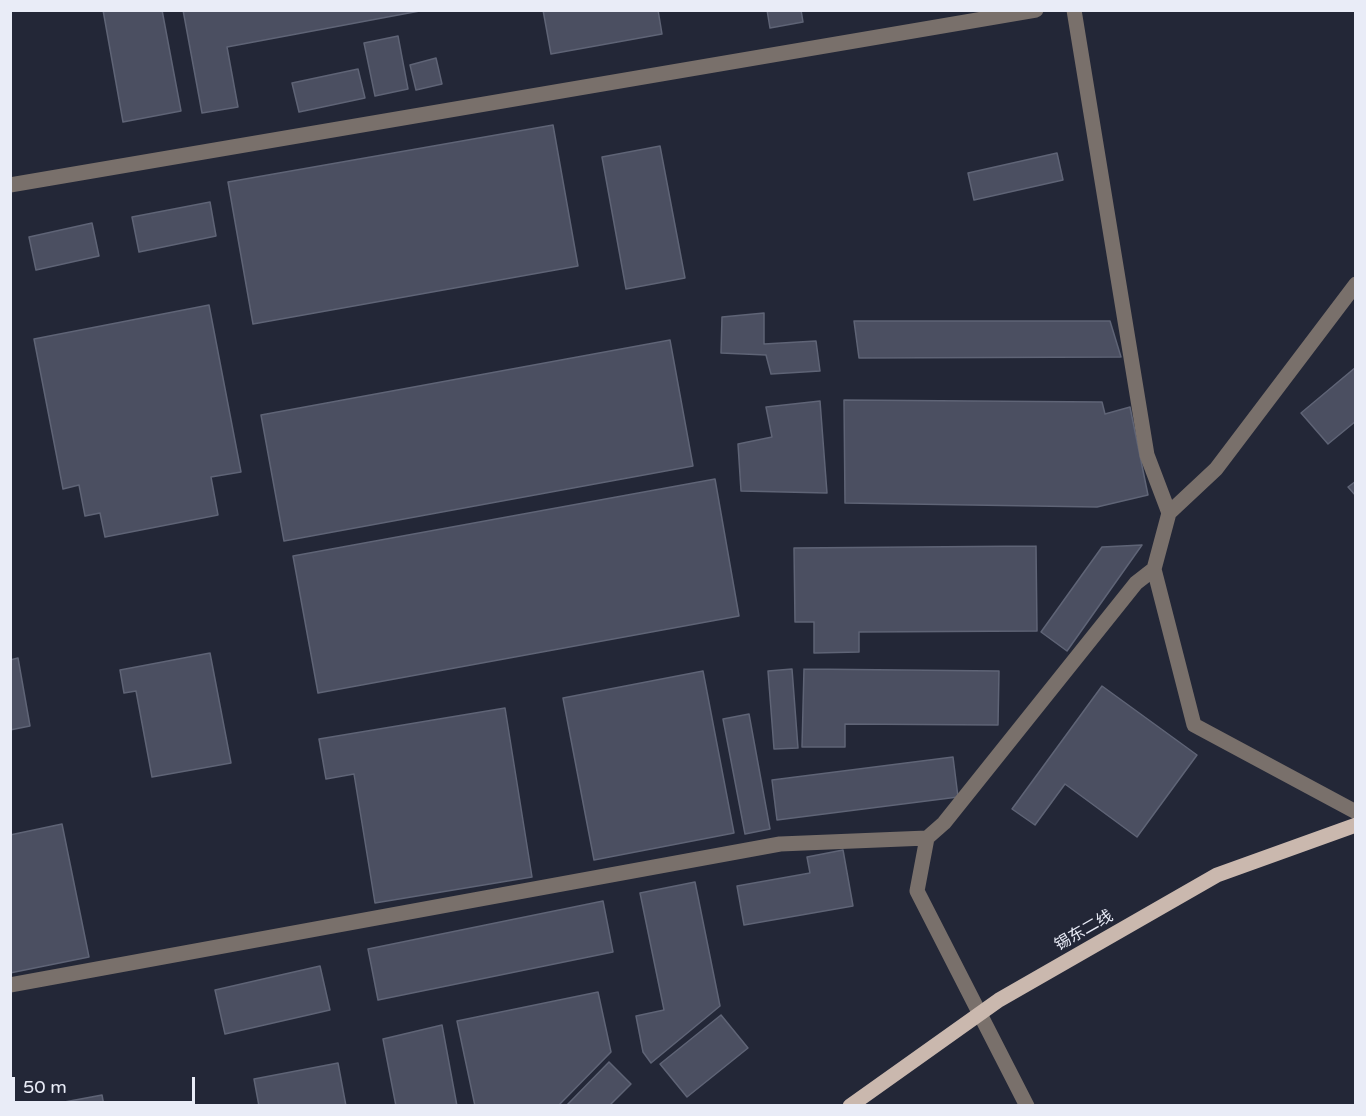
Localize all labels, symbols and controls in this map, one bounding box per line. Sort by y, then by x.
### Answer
street label: 锡东二线 [1051,907,1117,955]
scale bar [15,1065,198,1103]
text: 50 m [23,1076,67,1098]

